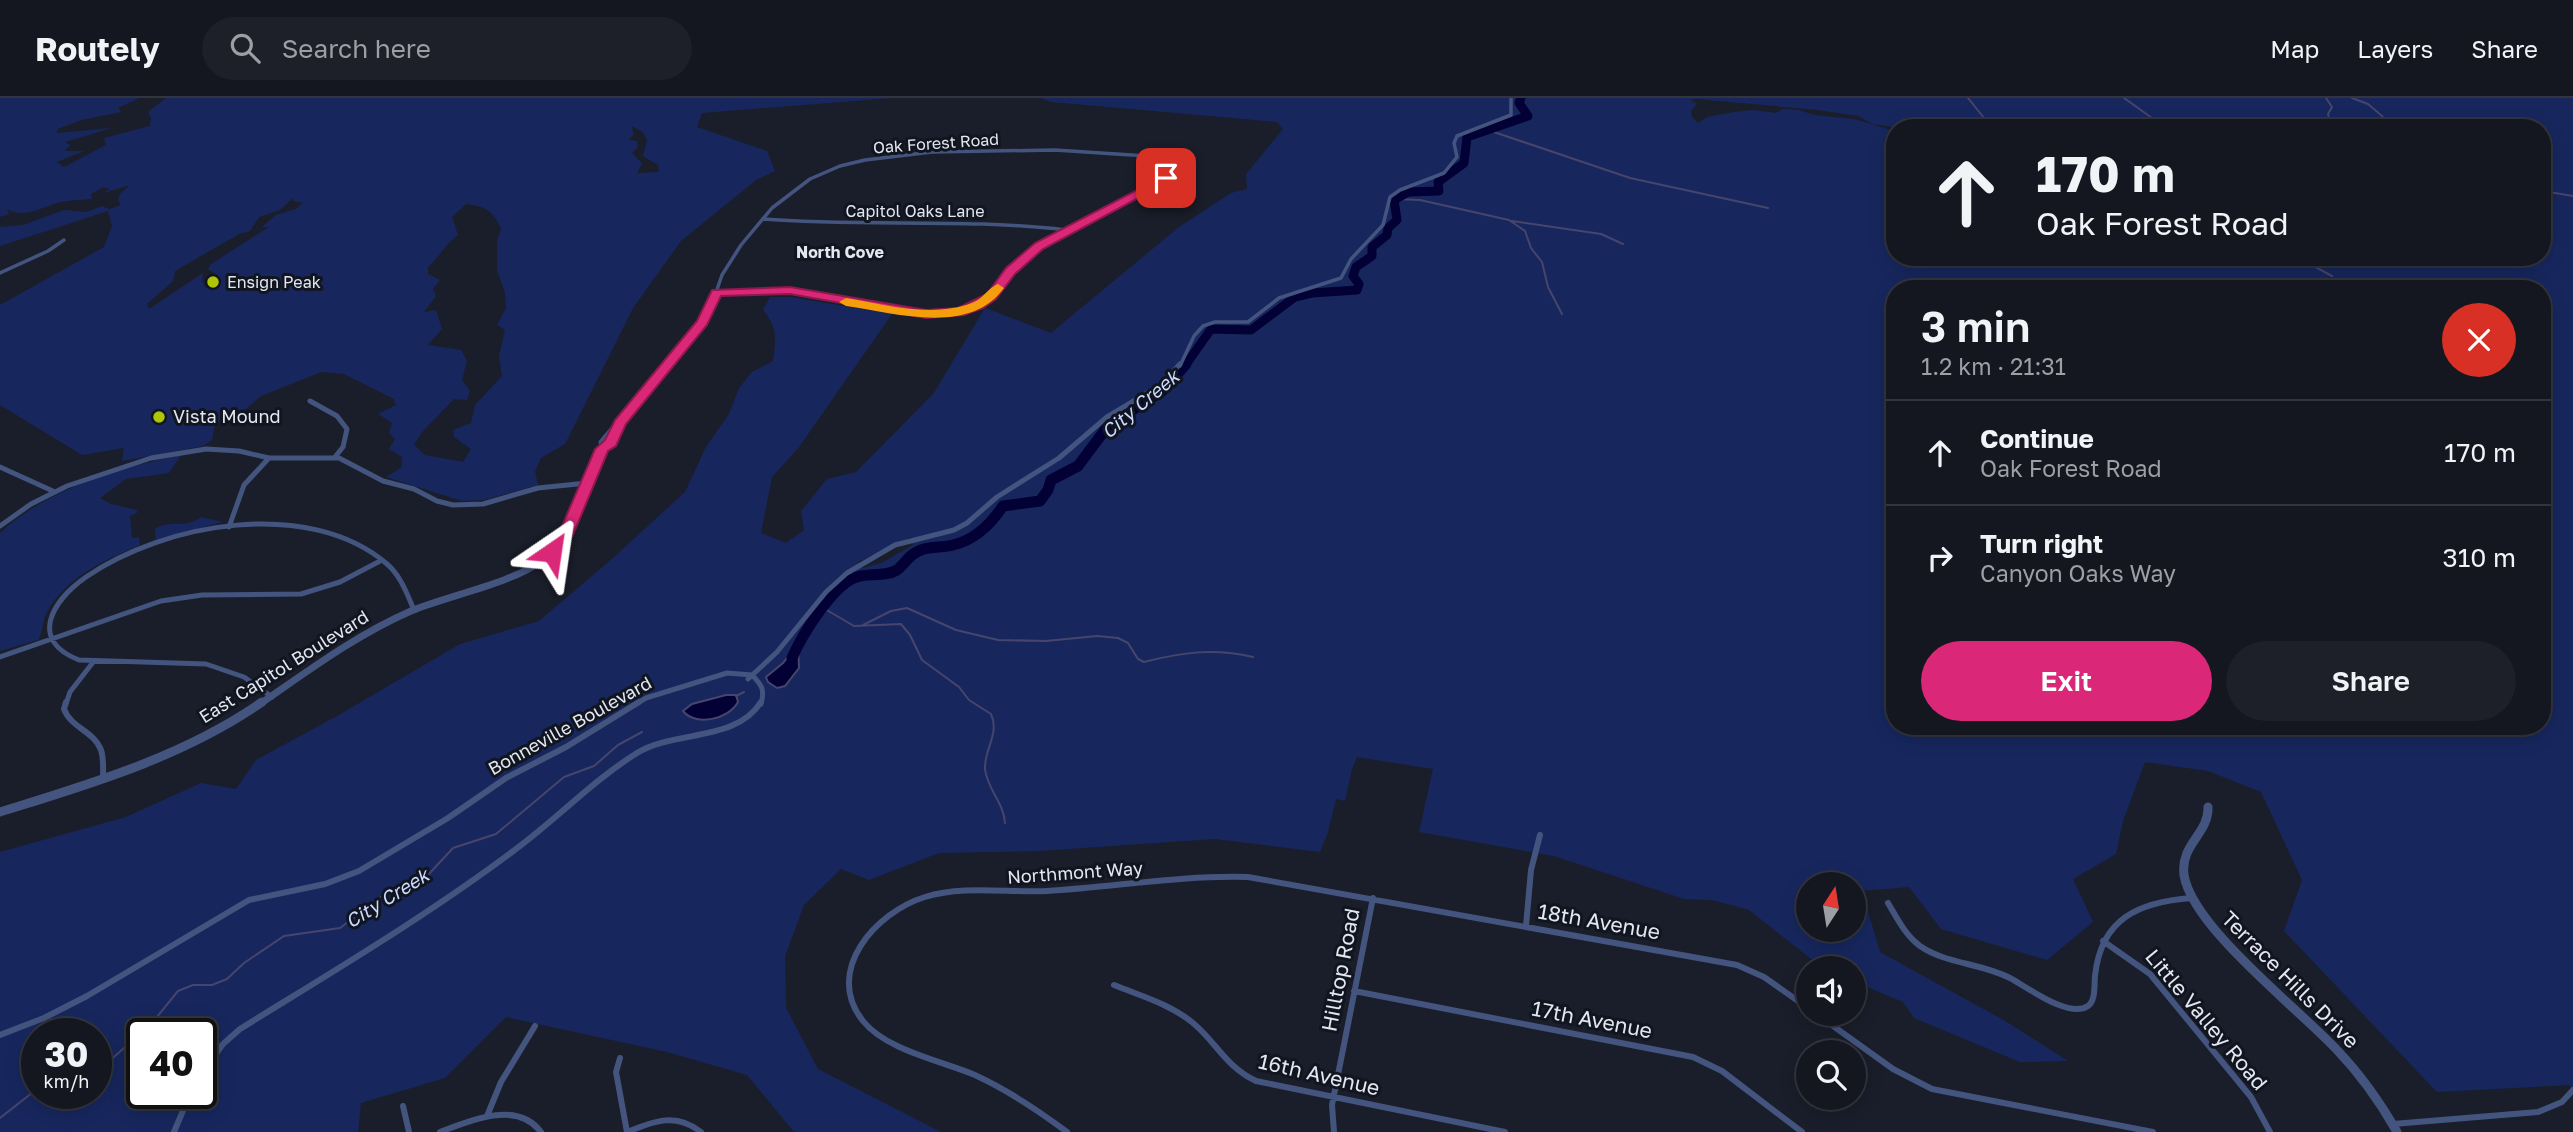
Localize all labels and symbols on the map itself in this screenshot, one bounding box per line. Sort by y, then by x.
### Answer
street label: Oak Forest Road [872,129,1000,157]
pin [1136,148,1196,208]
street label: Capitol Oaks Lane [845,201,985,221]
district label: North Cove [796,242,884,262]
place label: Ensign Peak [227,272,321,292]
marker: Ensign Peak [205,274,221,290]
water label: City Creek [1096,363,1185,443]
place label: Vista Mound [173,405,281,427]
marker: Vista Mound [151,409,167,425]
position arrow [515,515,589,589]
street label: East Capitol Boulevard [195,605,372,727]
street label: Bonneville Boulevard [484,671,655,779]
street label: Northmont Way [1006,856,1143,888]
water label: City Creek [341,862,435,932]
north arrow [1796,872,1866,942]
street label: 18th Avenue [1536,897,1662,945]
street label: Terrace Hills Drive [2217,905,2365,1053]
street label: Hilltop Road [1315,906,1365,1034]
street label: Little Valley Road [2140,943,2273,1095]
street label: 17th Avenue [1530,995,1655,1043]
speed limit sign: 40 [126,1018,217,1109]
street label: 16th Avenue [1256,1047,1382,1101]

